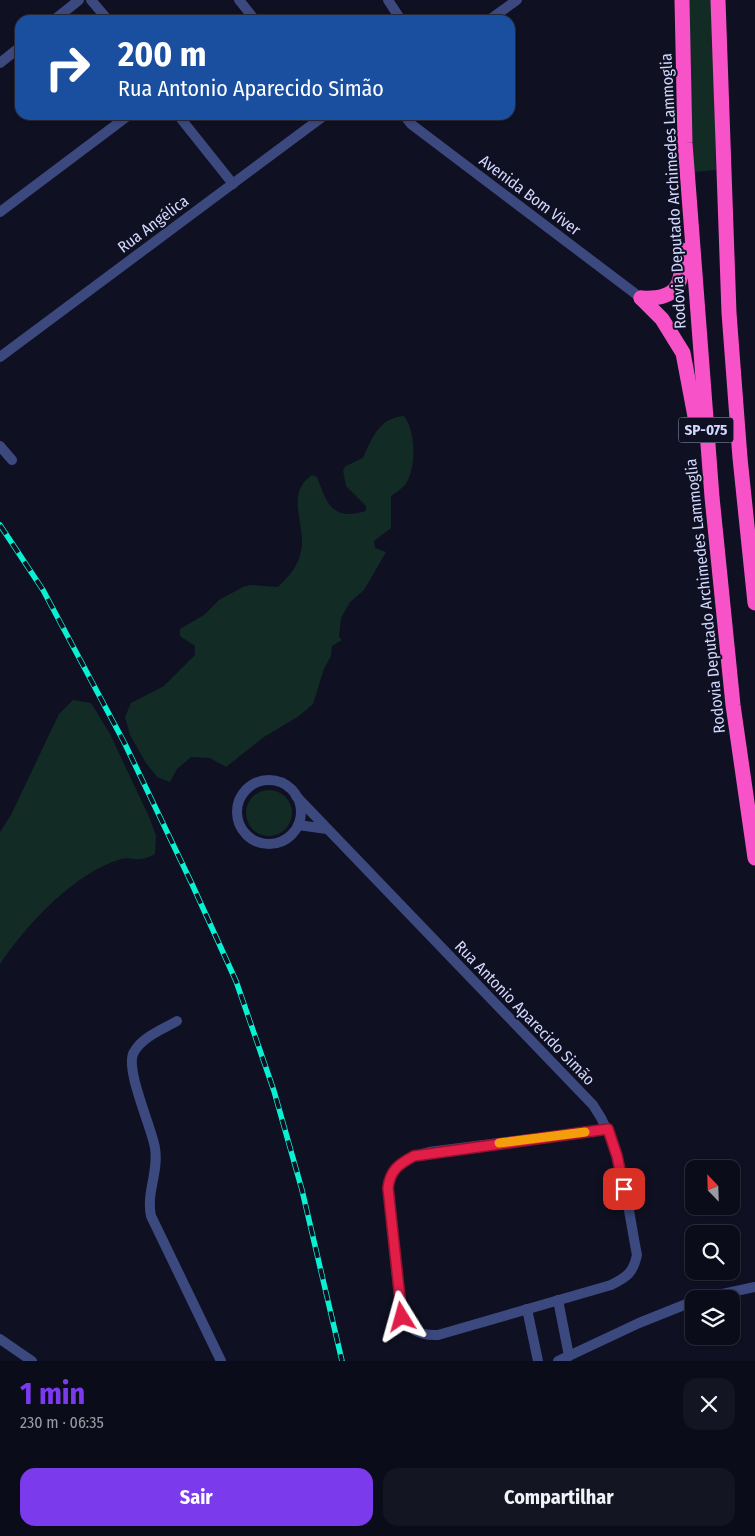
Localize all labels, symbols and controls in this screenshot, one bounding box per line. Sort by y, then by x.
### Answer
text: 200 m [118,33,206,75]
icon: right [35,35,100,100]
street label: Rodovia Deputado Archimedes Lammoglia [656,53,690,329]
text: Rua Antonio Aparecido Simão [118,75,384,102]
street label: Avenida Bom Viver [476,151,585,240]
street label: Rua Angélica [114,191,192,257]
road number: SP-075 [678,418,734,442]
street label: Rodovia Deputado Archimedes Lammoglia [681,458,729,734]
street label: Rua Antonio Aparecido Simão [451,937,599,1089]
north arrow [685,1160,740,1215]
map controls [685,1160,740,1345]
pin [603,1168,645,1210]
icon: arrive [610,1175,638,1203]
button: search [685,1225,740,1280]
position arrow [375,1290,427,1342]
button: layers [685,1290,740,1345]
text: 1 min [20,1376,85,1412]
button: close [683,1378,735,1430]
text: 230 m · 06:35 [20,1413,104,1432]
button: Sair [20,1468,373,1526]
button: Compartilhar [383,1468,735,1526]

